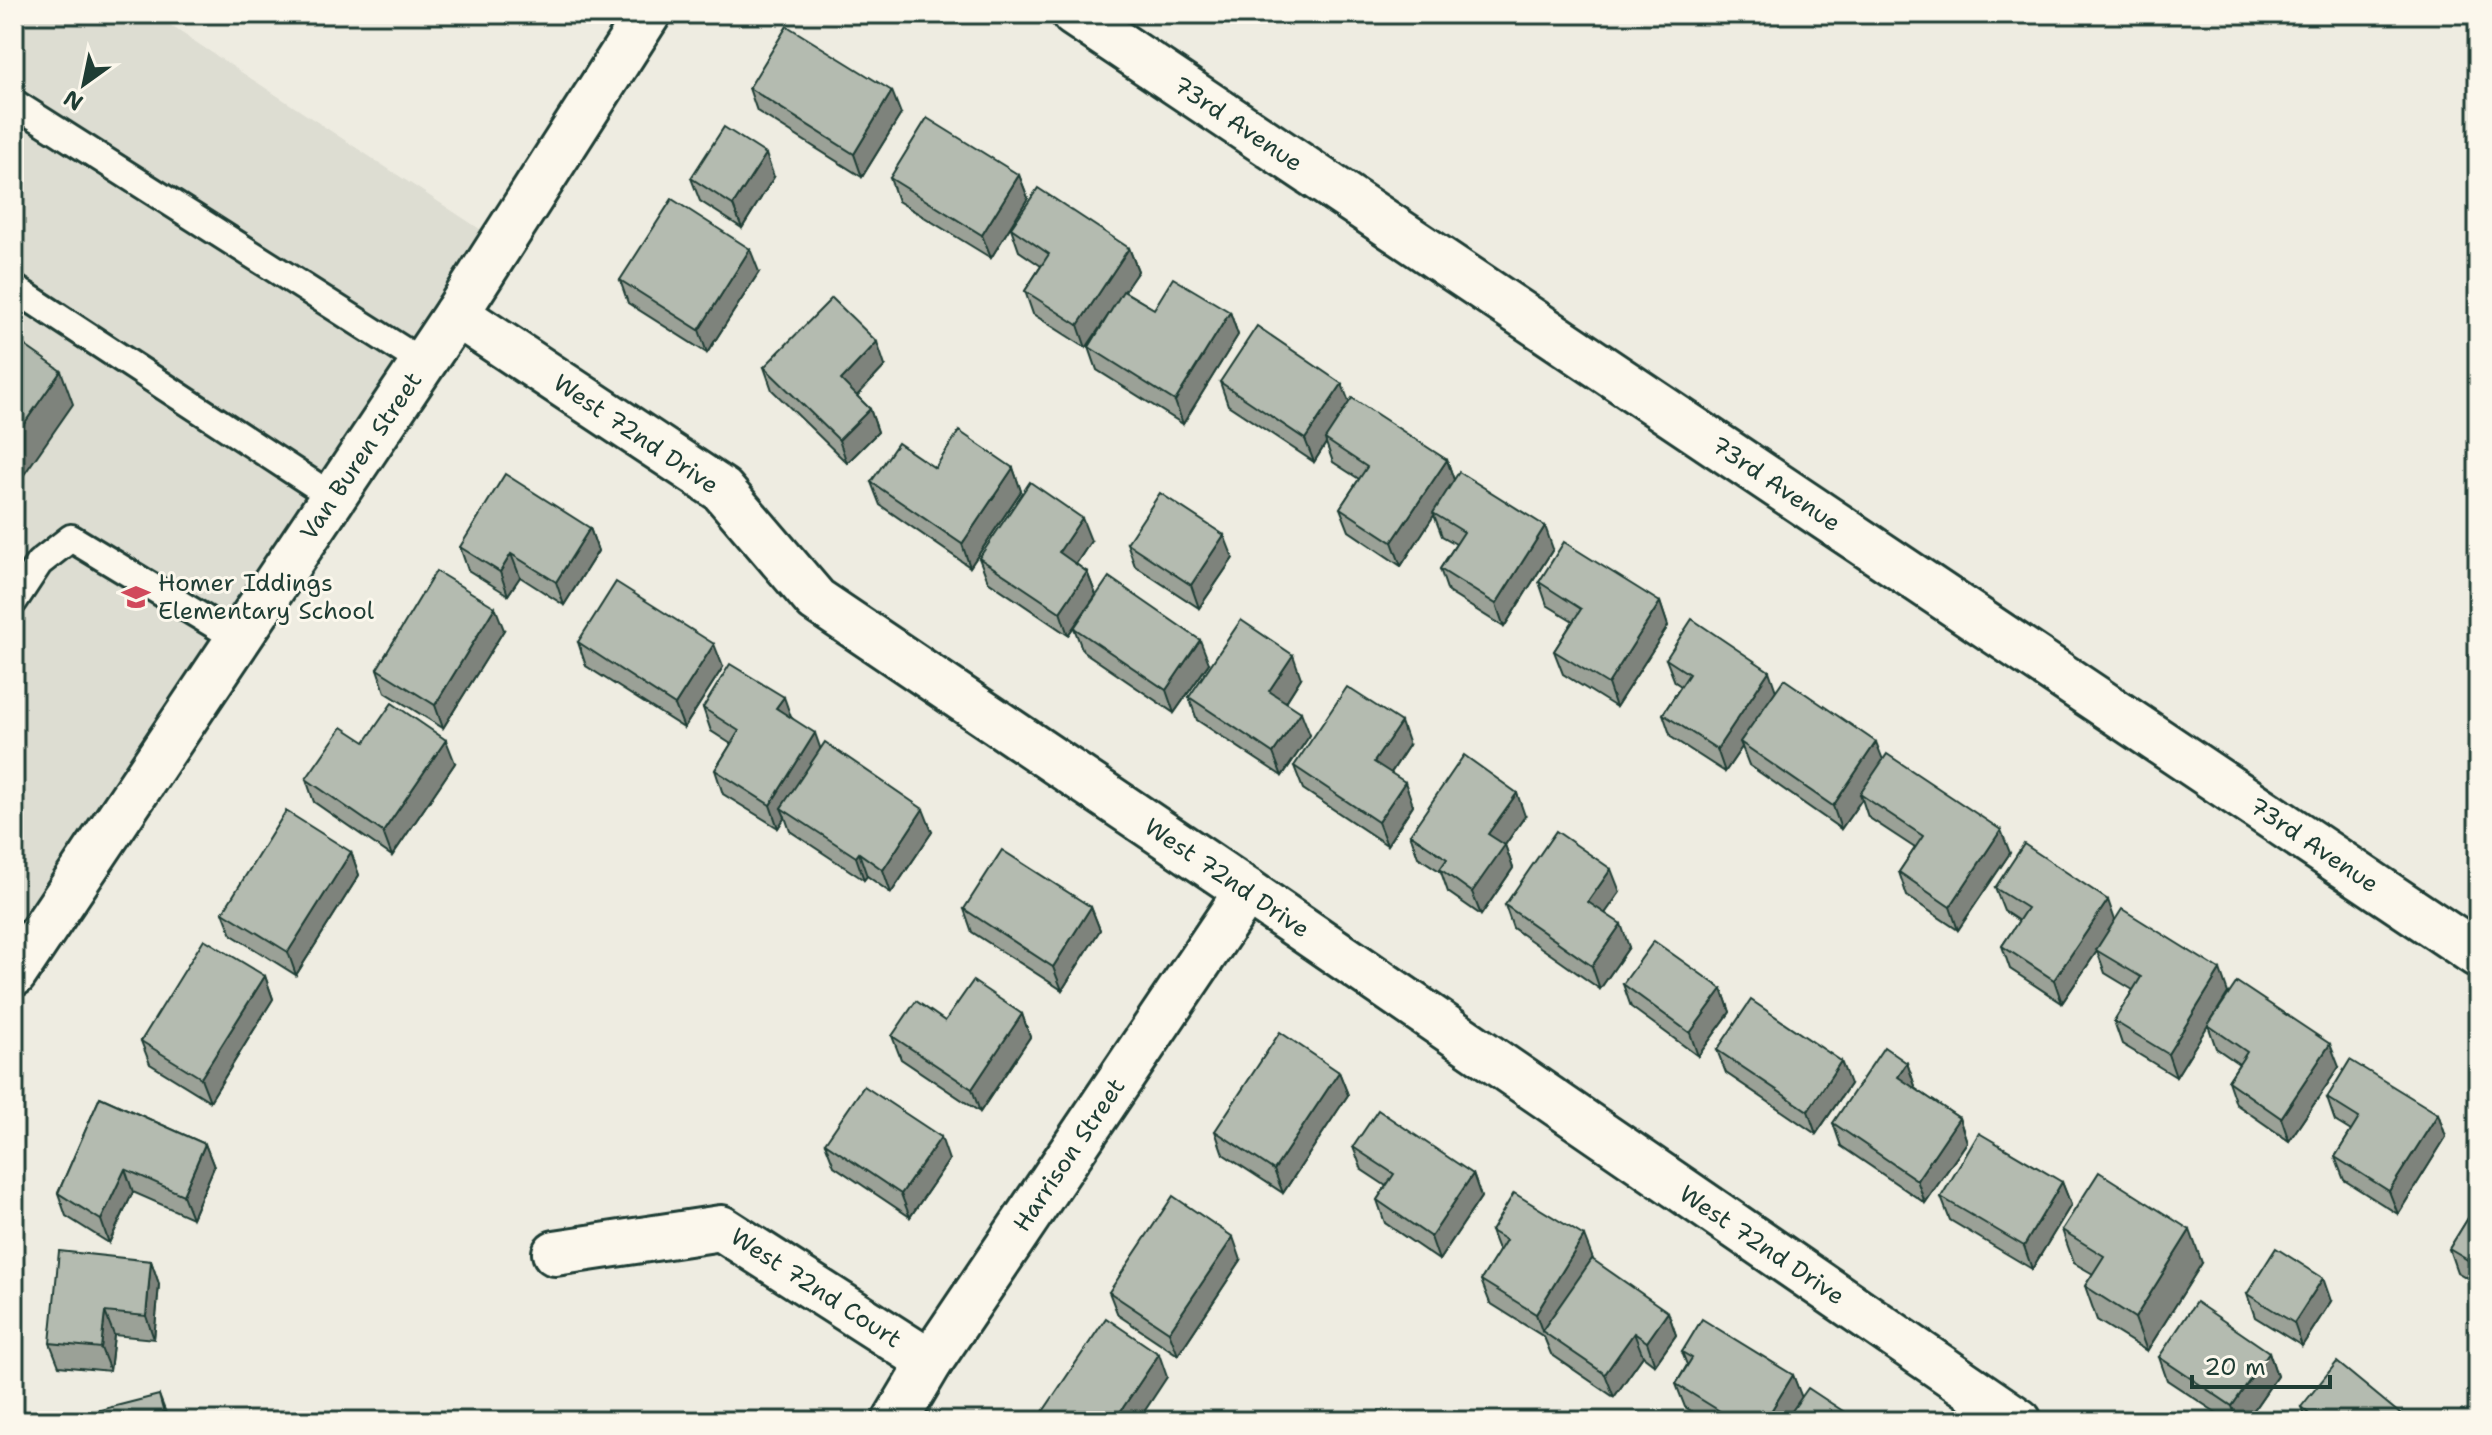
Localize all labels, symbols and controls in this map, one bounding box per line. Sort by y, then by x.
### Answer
north arrow [44,44,124,124]
street label: 73rd Avenue [1167,69,1309,179]
text: N [58,83,89,117]
street label: Van Buren Street [293,366,429,546]
street label: West 72nd Drive [547,367,725,501]
street label: 73rd Avenue [1705,429,1847,539]
place label: Homer Iddings Elementary School [158,567,375,627]
school or university icon: Homer Iddings Elementary School [121,582,151,612]
street label: 73rd Avenue [2243,790,2385,900]
street label: West 72nd Drive [1138,811,1316,945]
street label: Harrison Street [1006,1072,1132,1238]
street label: West 72nd Drive [1673,1178,1851,1312]
street label: West 72nd Court [724,1221,908,1355]
scale bar [2192,1339,2330,1389]
text: 20 m [2204,1351,2266,1383]

